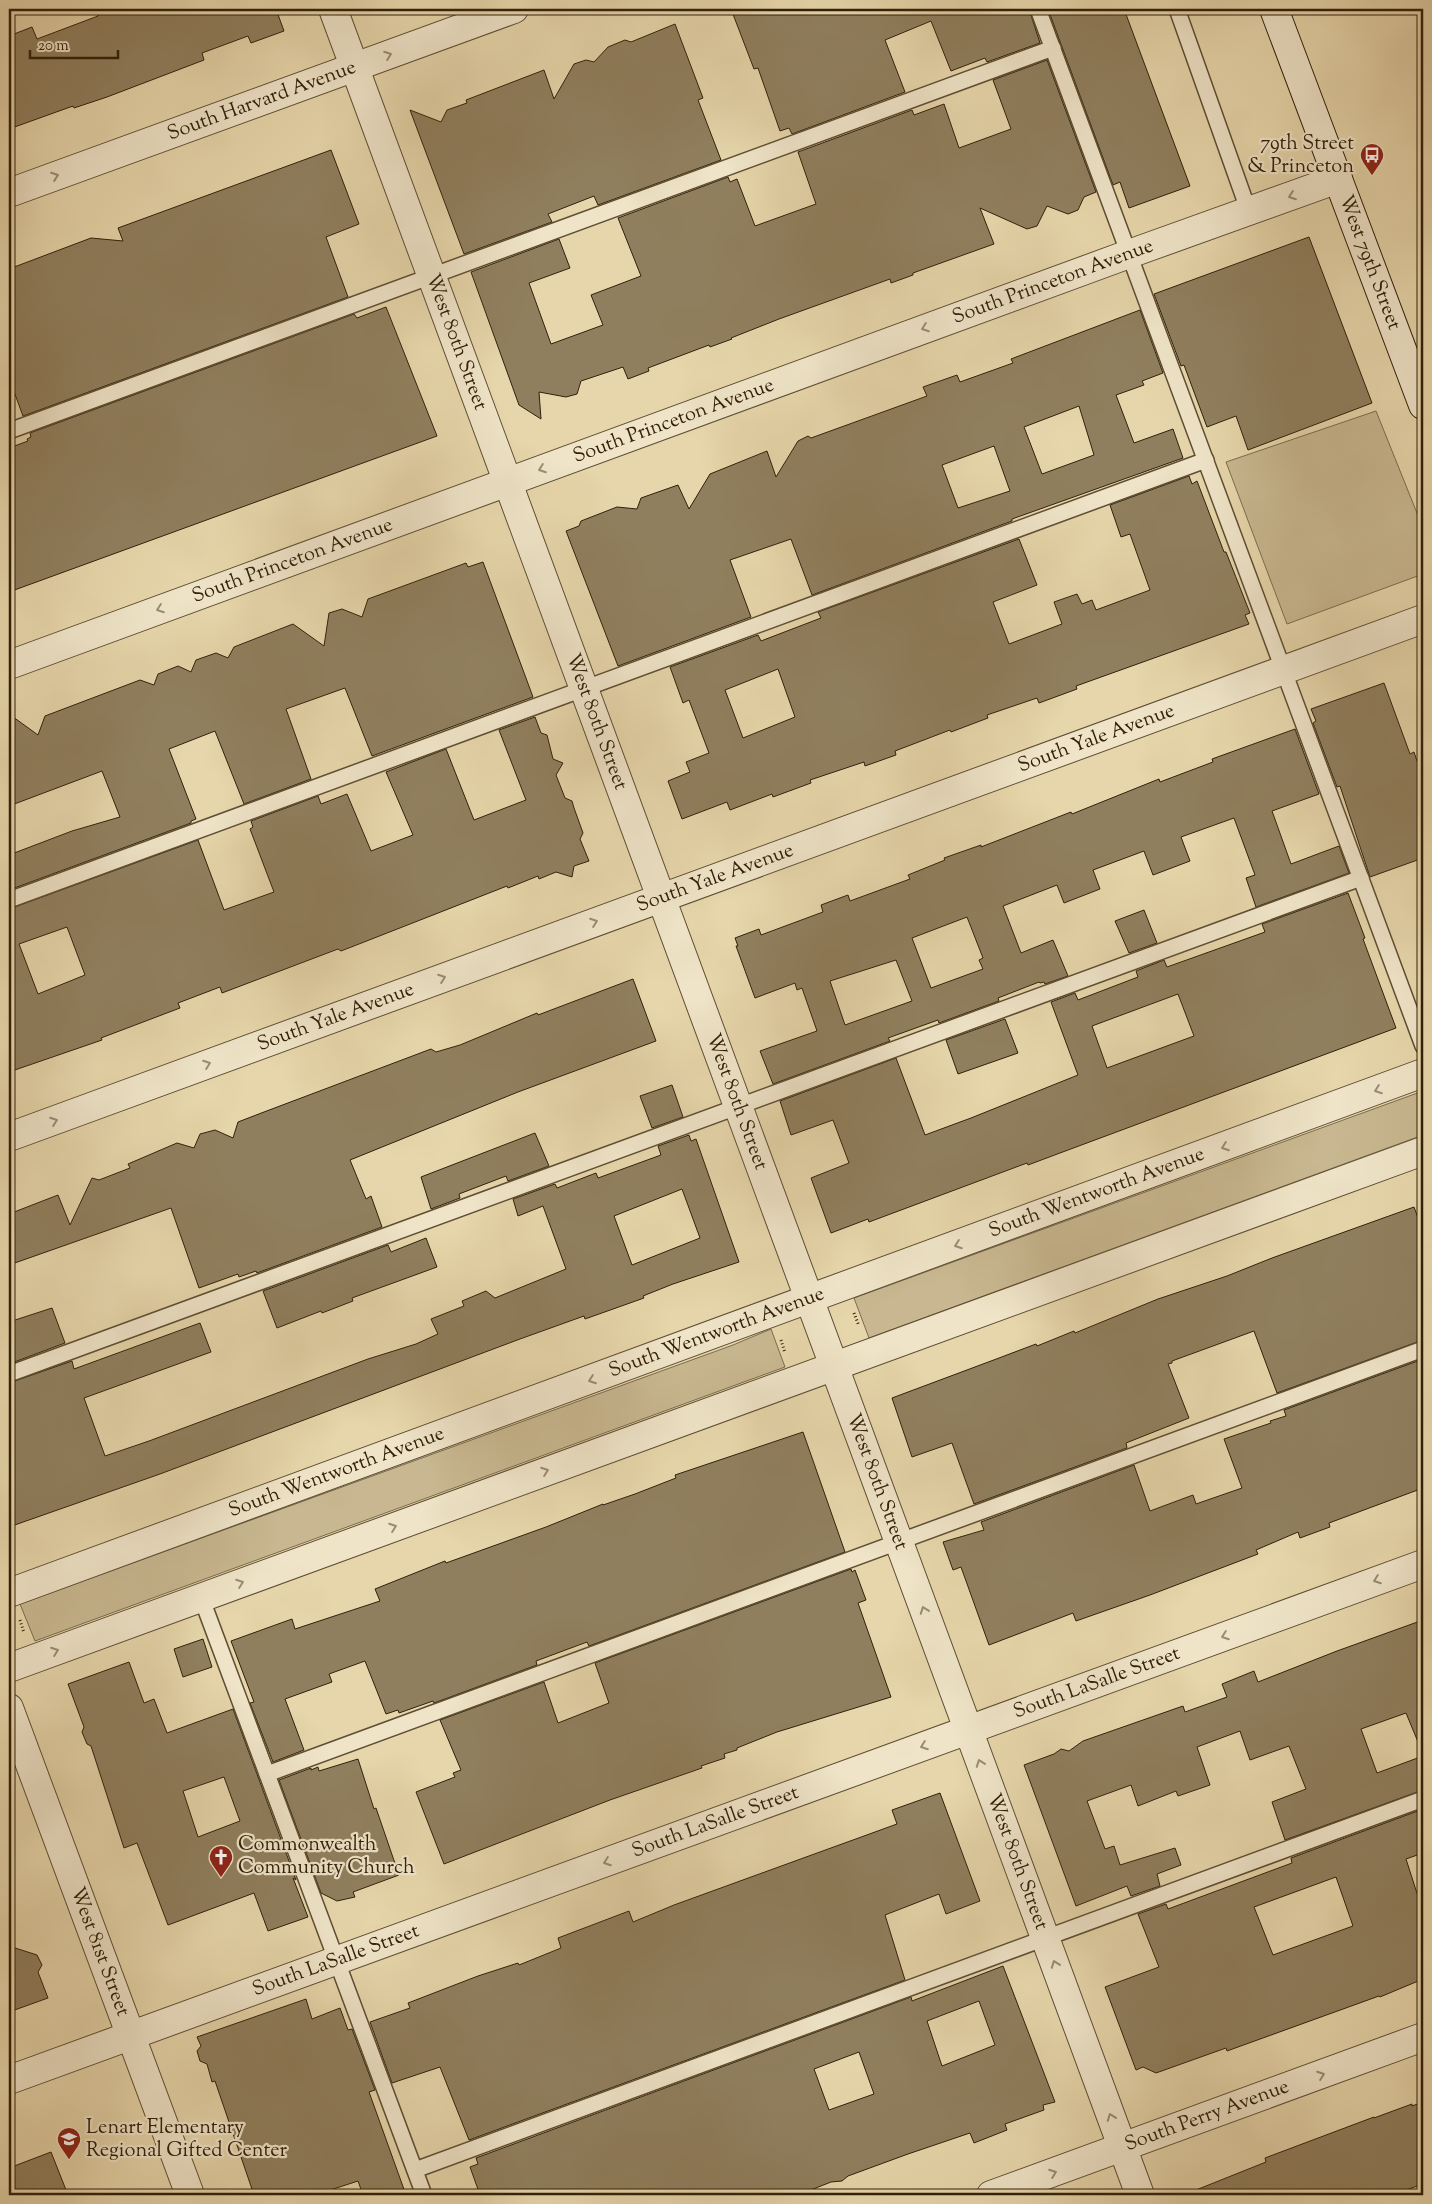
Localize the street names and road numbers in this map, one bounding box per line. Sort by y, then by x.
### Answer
street label: South Harvard Avenue [163,53,360,149]
street label: West 79th Street [1331,191,1408,335]
street label: South Princeton Avenue [948,232,1157,332]
street label: West 80th Street [417,270,494,415]
street label: South Princeton Avenue [569,371,778,471]
street label: South Princeton Avenue [188,511,397,611]
street label: West 80th Street [558,650,635,794]
street label: South Yale Avenue [1014,697,1179,781]
street label: South Yale Avenue [633,836,798,920]
street label: South Yale Avenue [253,975,418,1059]
street label: West 80th Street [698,1030,775,1174]
street label: South Wentworth Avenue [985,1140,1209,1246]
street label: South Wentworth Avenue [605,1280,829,1386]
street label: West 80th Street [838,1409,915,1554]
street label: South Wentworth Avenue [225,1420,449,1525]
street label: South LaSalle Street [1009,1639,1184,1727]
street label: South LaSalle Street [628,1778,803,1866]
street label: West 80th Street [979,1789,1056,1934]
street label: West 81st Street [62,1883,137,2021]
street label: South LaSalle Street [248,1917,424,2004]
street label: South Perry Avenue [1121,2073,1293,2159]

